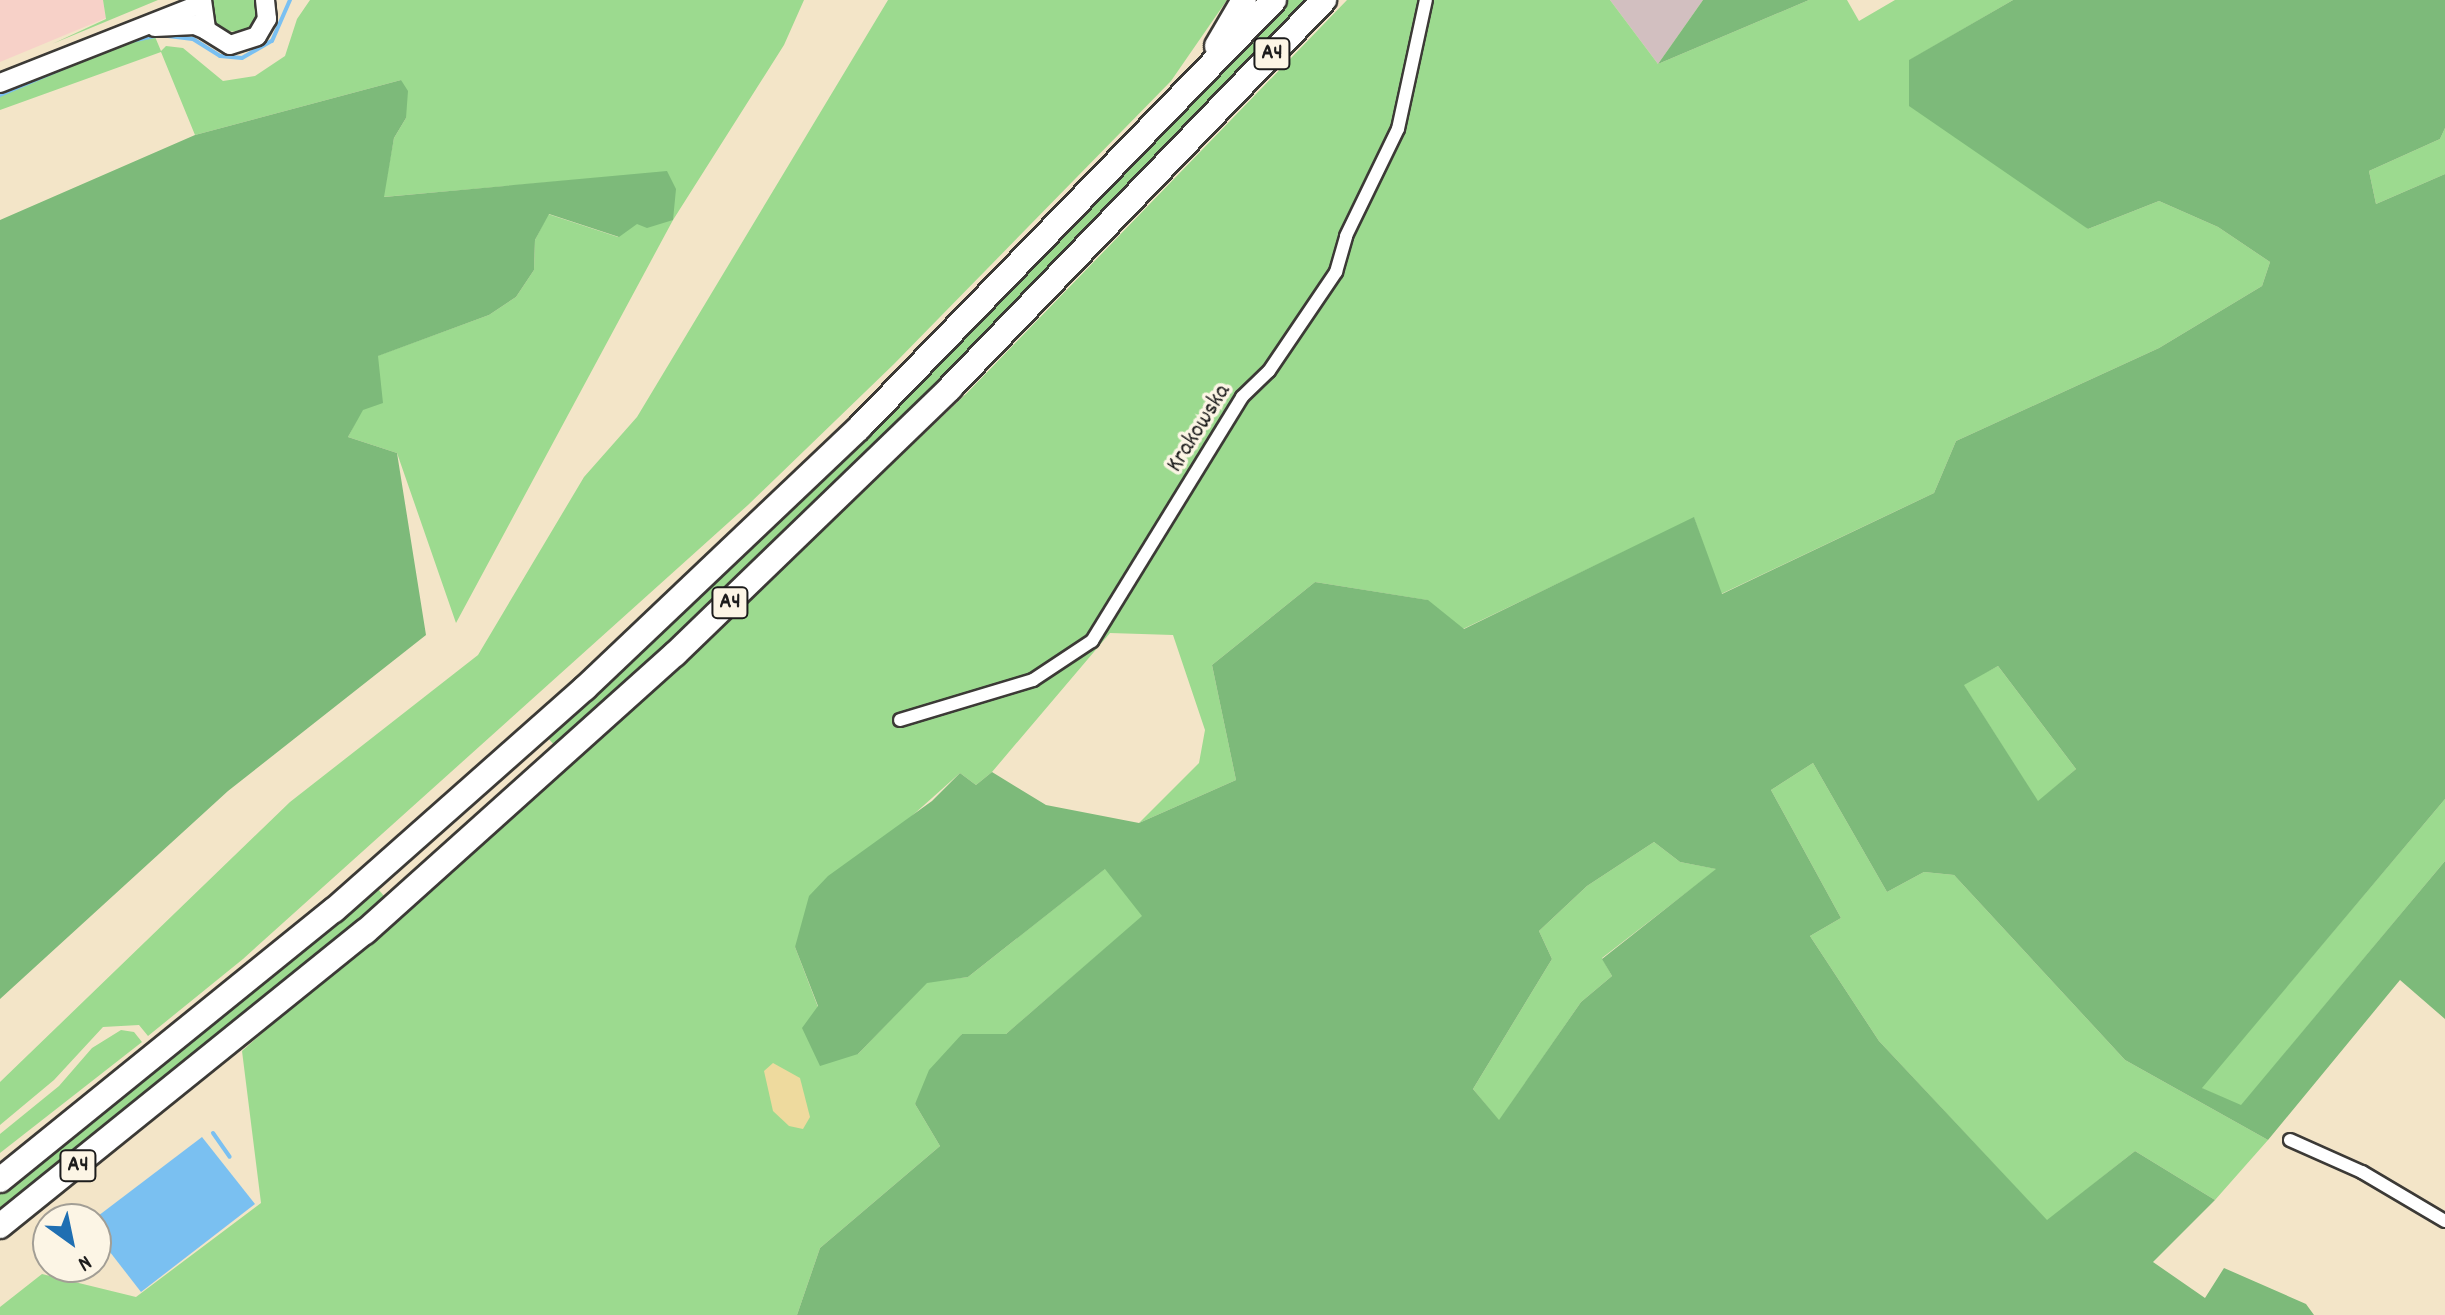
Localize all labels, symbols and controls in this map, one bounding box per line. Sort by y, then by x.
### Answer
road number: A4 [1252,36,1292,72]
street label: Krakowska [1162,380,1238,478]
road number: A4 [710,585,750,621]
road number: A4 [58,1148,98,1184]
north arrow [32,1203,112,1283]
text: N [71,1246,97,1278]

